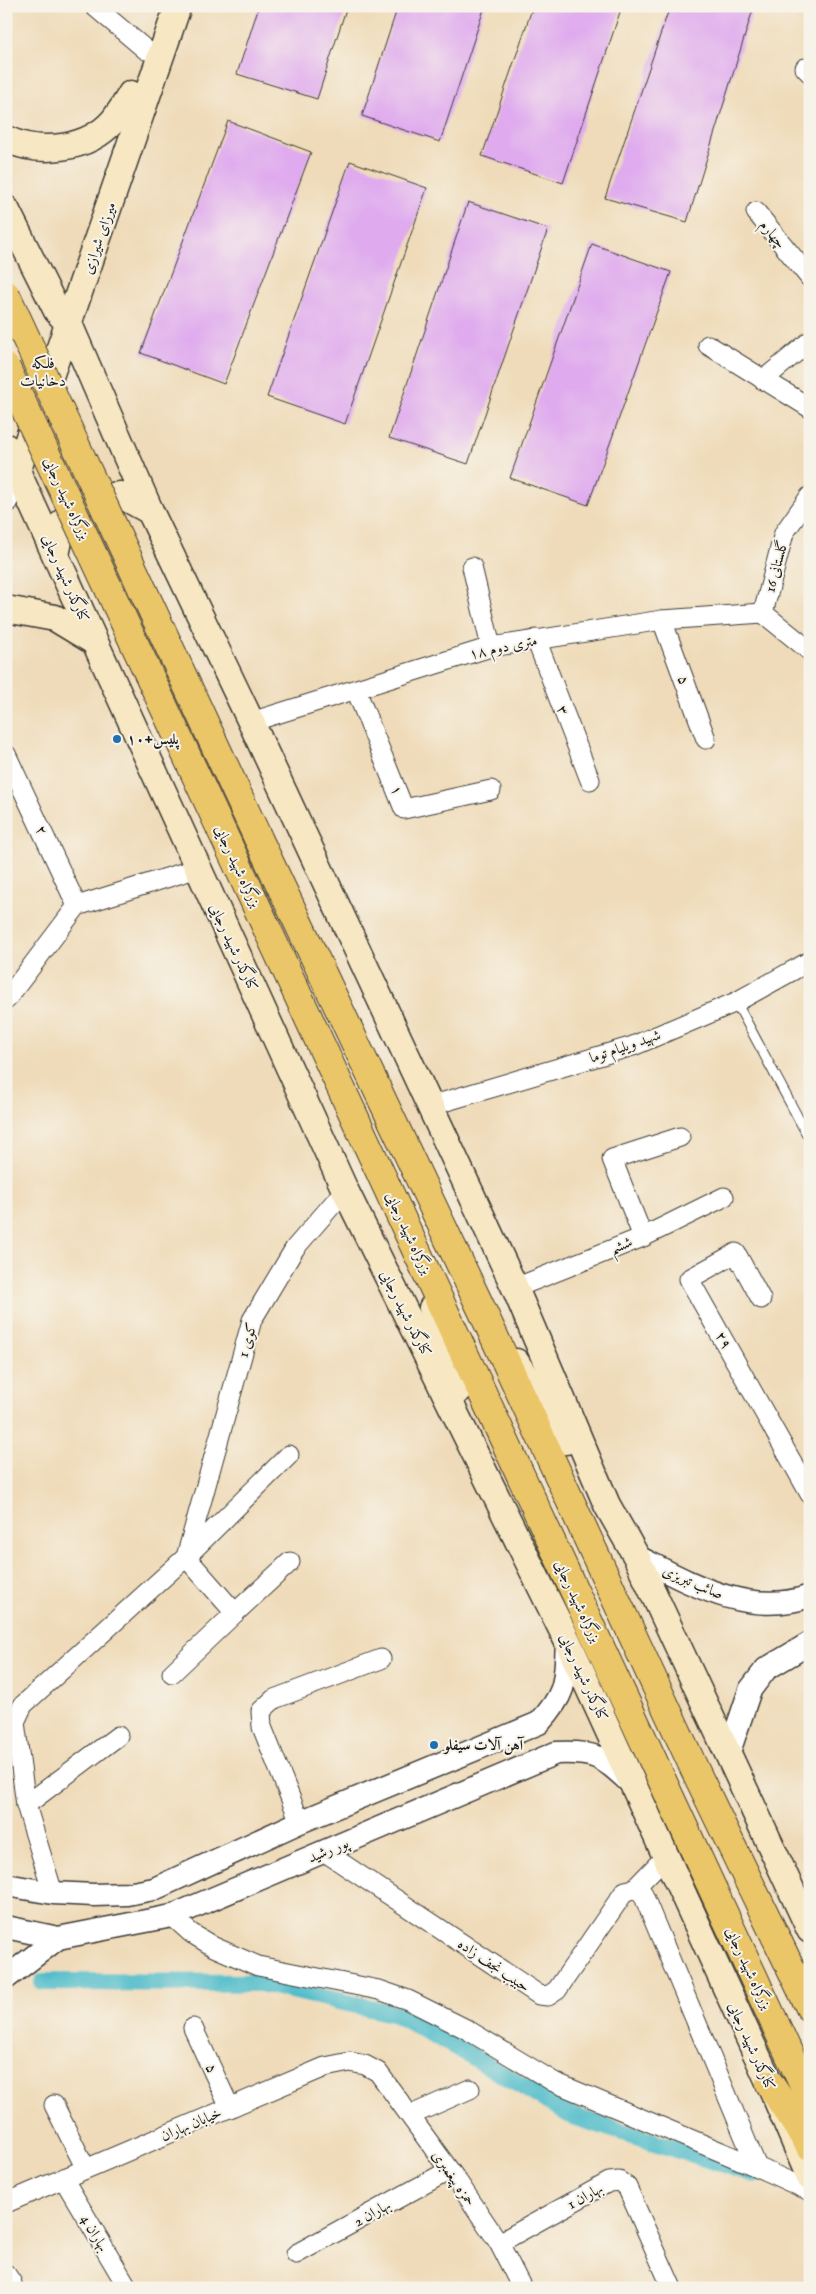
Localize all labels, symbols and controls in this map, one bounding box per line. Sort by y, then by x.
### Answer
street label: میرزای شیرازی [78,199,121,277]
street label: چهارم [753,216,790,255]
district label: فلکه دخانیات [20,354,66,392]
street label: بزرگراه شهید رجایی [39,453,95,543]
street label: کنارگذر شهید رجایی [38,530,95,625]
street label: گلستانی 16 [760,538,793,594]
street label: ۱۸ متری دوم [467,631,540,667]
street label: ۵ [673,673,694,688]
street label: ۳ [552,703,573,718]
place label: پلیس+١٠ [127,730,180,750]
marker: پلیس+١٠ [111,733,123,745]
street label: ۱ [386,783,407,798]
street label: بزرگراه شهید رجایی [210,821,266,911]
street label: ۲ [31,822,52,838]
street label: کنارگذر شهید رجایی [205,900,264,994]
street label: شهید ویلیام توما [587,1025,664,1070]
street label: بزرگراه شهید رجایی [381,1188,437,1278]
street label: ششم [607,1232,637,1263]
street label: کنارگذر شهید رجایی [376,1266,437,1360]
street label: کوی 1 [233,1321,261,1360]
street label: ۲۹ [711,1328,736,1353]
street label: بزرگراه شهید رجایی [550,1556,606,1646]
street label: صائب تبریزی [660,1561,726,1604]
street label: کنارگذر شهید رجایی [555,1630,614,1724]
place label: آهن آلات سیفلو [442,1736,525,1756]
marker: آهن آلات سیفلو [428,1739,440,1751]
street label: پور رشید [305,1833,353,1868]
street label: بزرگراه شهید رجایی [721,1923,777,2013]
street label: حبیب نجف زاده [454,1934,534,1997]
street label: کنارگذر شهید رجایی [724,1998,781,2093]
street label: ۵ [201,2060,222,2076]
street label: خیابان بهاران [158,2103,224,2146]
street label: حمزه پیغمبری [427,2147,480,2211]
street label: بهاران 1 [564,2179,607,2214]
street label: بهاران 2 [350,2196,394,2231]
street label: بهاران 4 [76,2211,113,2255]

